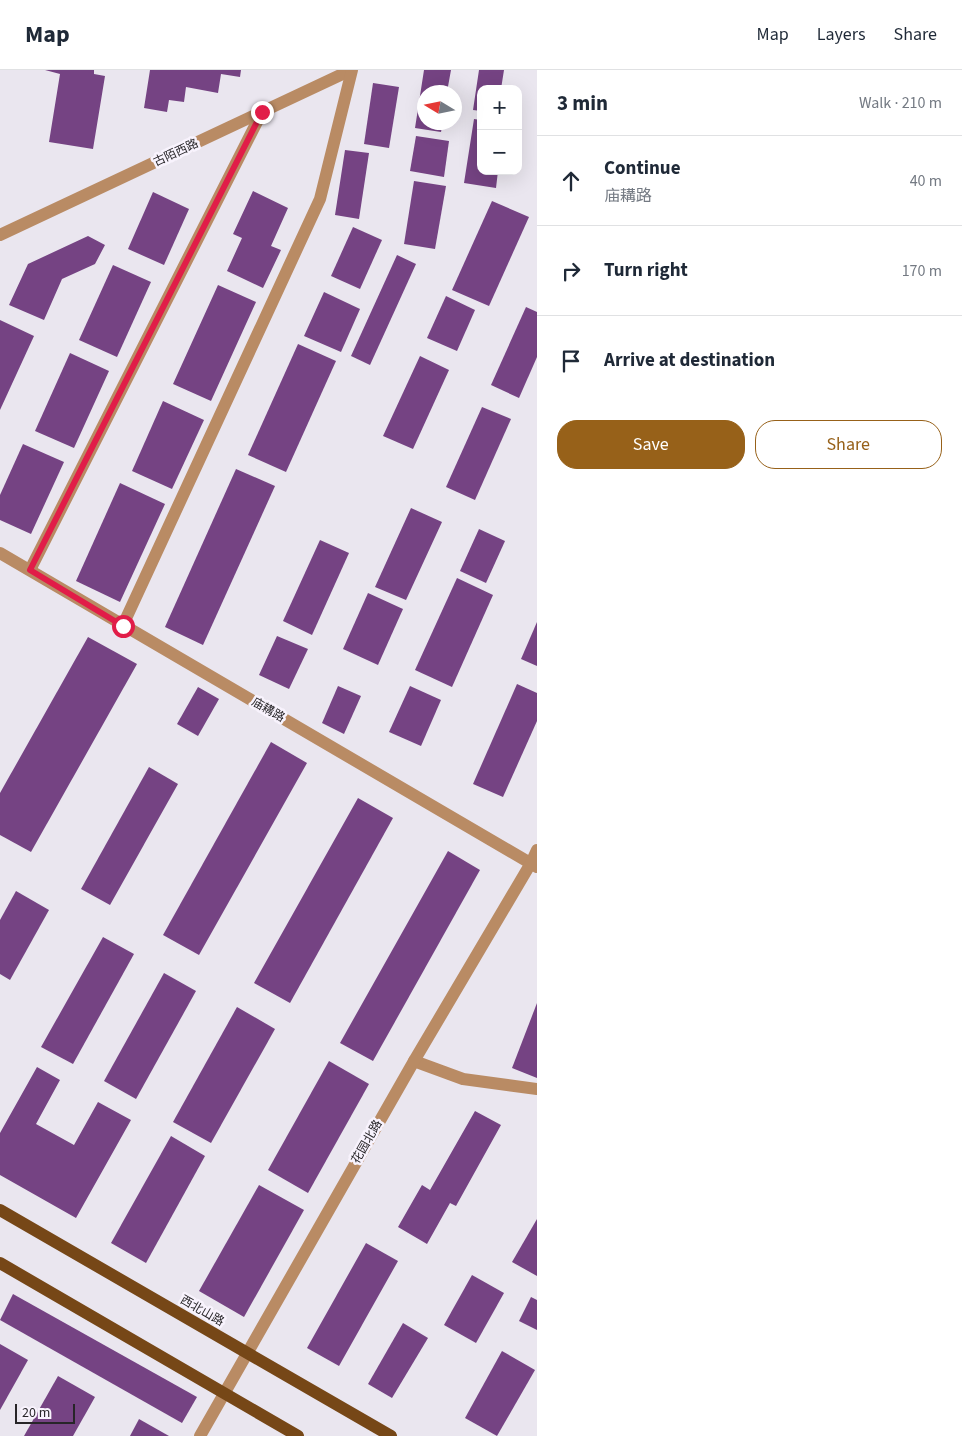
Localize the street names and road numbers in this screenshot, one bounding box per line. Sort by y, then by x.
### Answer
street label: 古陌西路 [151,135,201,171]
street label: 庙耩路 [248,694,288,726]
street label: 花园北路 [348,1117,386,1167]
street label: 西北山路 [177,1292,227,1330]

